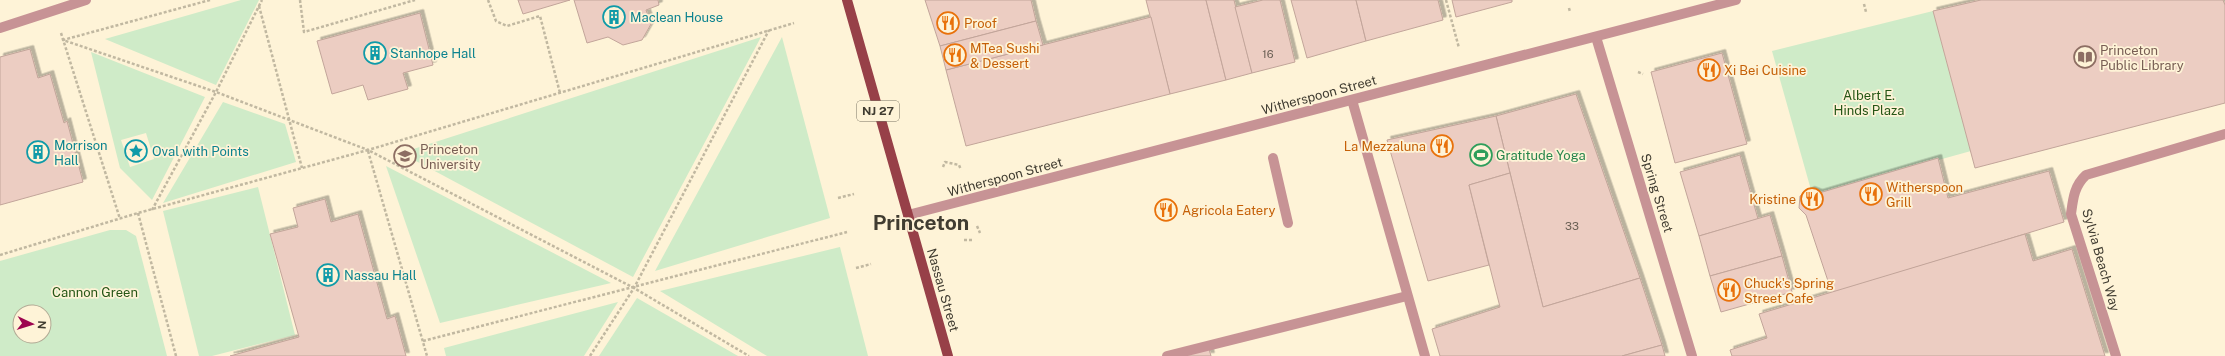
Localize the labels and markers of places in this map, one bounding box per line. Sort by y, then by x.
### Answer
building icon: Maclean House [601,4,627,30]
place label: Maclean House [630,10,723,25]
restaurant icon: Proof [935,10,961,36]
place label: Proof [964,16,997,31]
building icon: Stanhope Hall [362,40,388,66]
place label: MTea Sushi & Dessert [970,41,1040,71]
restaurant icon: MTea Sushi & Dessert [942,42,968,68]
place label: Princeton Public Library [2100,43,2184,73]
library icon: Princeton Public Library [2072,44,2098,70]
place label: Stanhope Hall [390,46,476,61]
restaurant icon: Xi Bei Cuisine [1696,57,1722,83]
place label: Xi Bei Cuisine [1724,63,1806,78]
restaurant icon: La Mezzaluna [1429,133,1455,159]
place label: Morrison Hall [54,138,108,168]
place icon: Oval with Points [123,138,149,164]
building icon: Morrison Hall [25,139,51,165]
place label: La Mezzaluna [1344,139,1426,154]
place label: Princeton University [420,142,481,172]
sports icon: Gratitude Yoga [1468,142,1494,168]
school or university icon: Princeton University [392,143,418,169]
place label: Oval with Points [152,144,249,159]
place label: Gratitude Yoga [1496,148,1586,163]
place label: Witherspoon Grill [1886,180,1963,210]
restaurant icon: Witherspoon Grill [1858,181,1884,207]
restaurant icon: Kristine [1799,186,1825,212]
place label: Kristine [1749,192,1796,207]
restaurant icon: Agricola Eatery [1153,197,1179,223]
place label: Agricola Eatery [1182,203,1275,218]
building icon: Nassau Hall [315,262,341,288]
place label: Nassau Hall [344,268,417,283]
place label: Chuck's Spring Street Cafe [1744,276,1834,306]
restaurant icon: Chuck's Spring Street Cafe [1716,277,1742,303]

